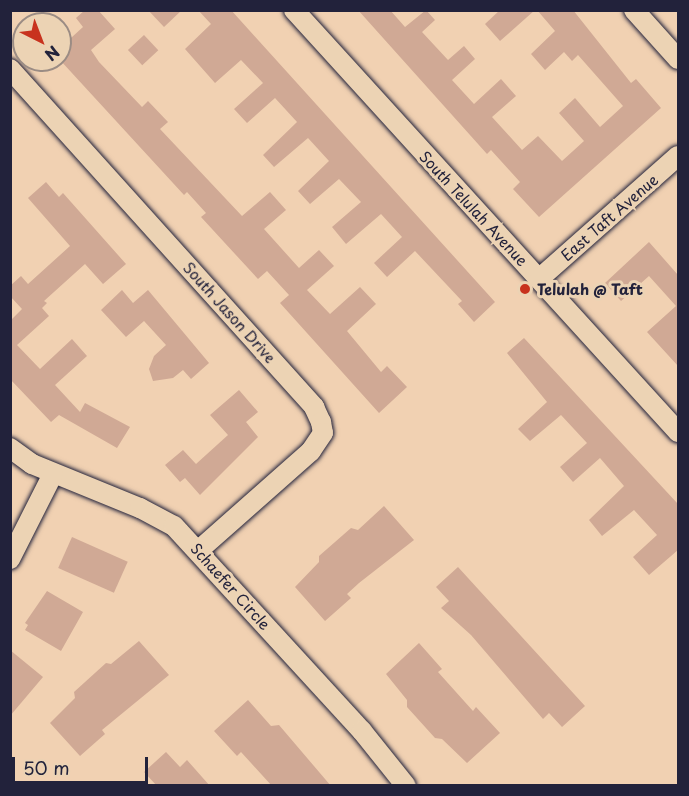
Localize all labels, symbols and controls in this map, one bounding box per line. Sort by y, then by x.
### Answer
north arrow [12,12,72,72]
text: N [40,41,65,67]
street label: South Telulah Avenue [415,146,533,270]
street label: East Taft Avenue [557,170,661,264]
street label: South Jason Drive [180,257,280,367]
place label: Telulah @ Taft [537,280,644,298]
marker: Telulah @ Taft [518,282,532,296]
street label: Schaefer Circle [188,539,274,633]
scale bar [15,745,152,783]
text: 50 m [23,754,70,781]

